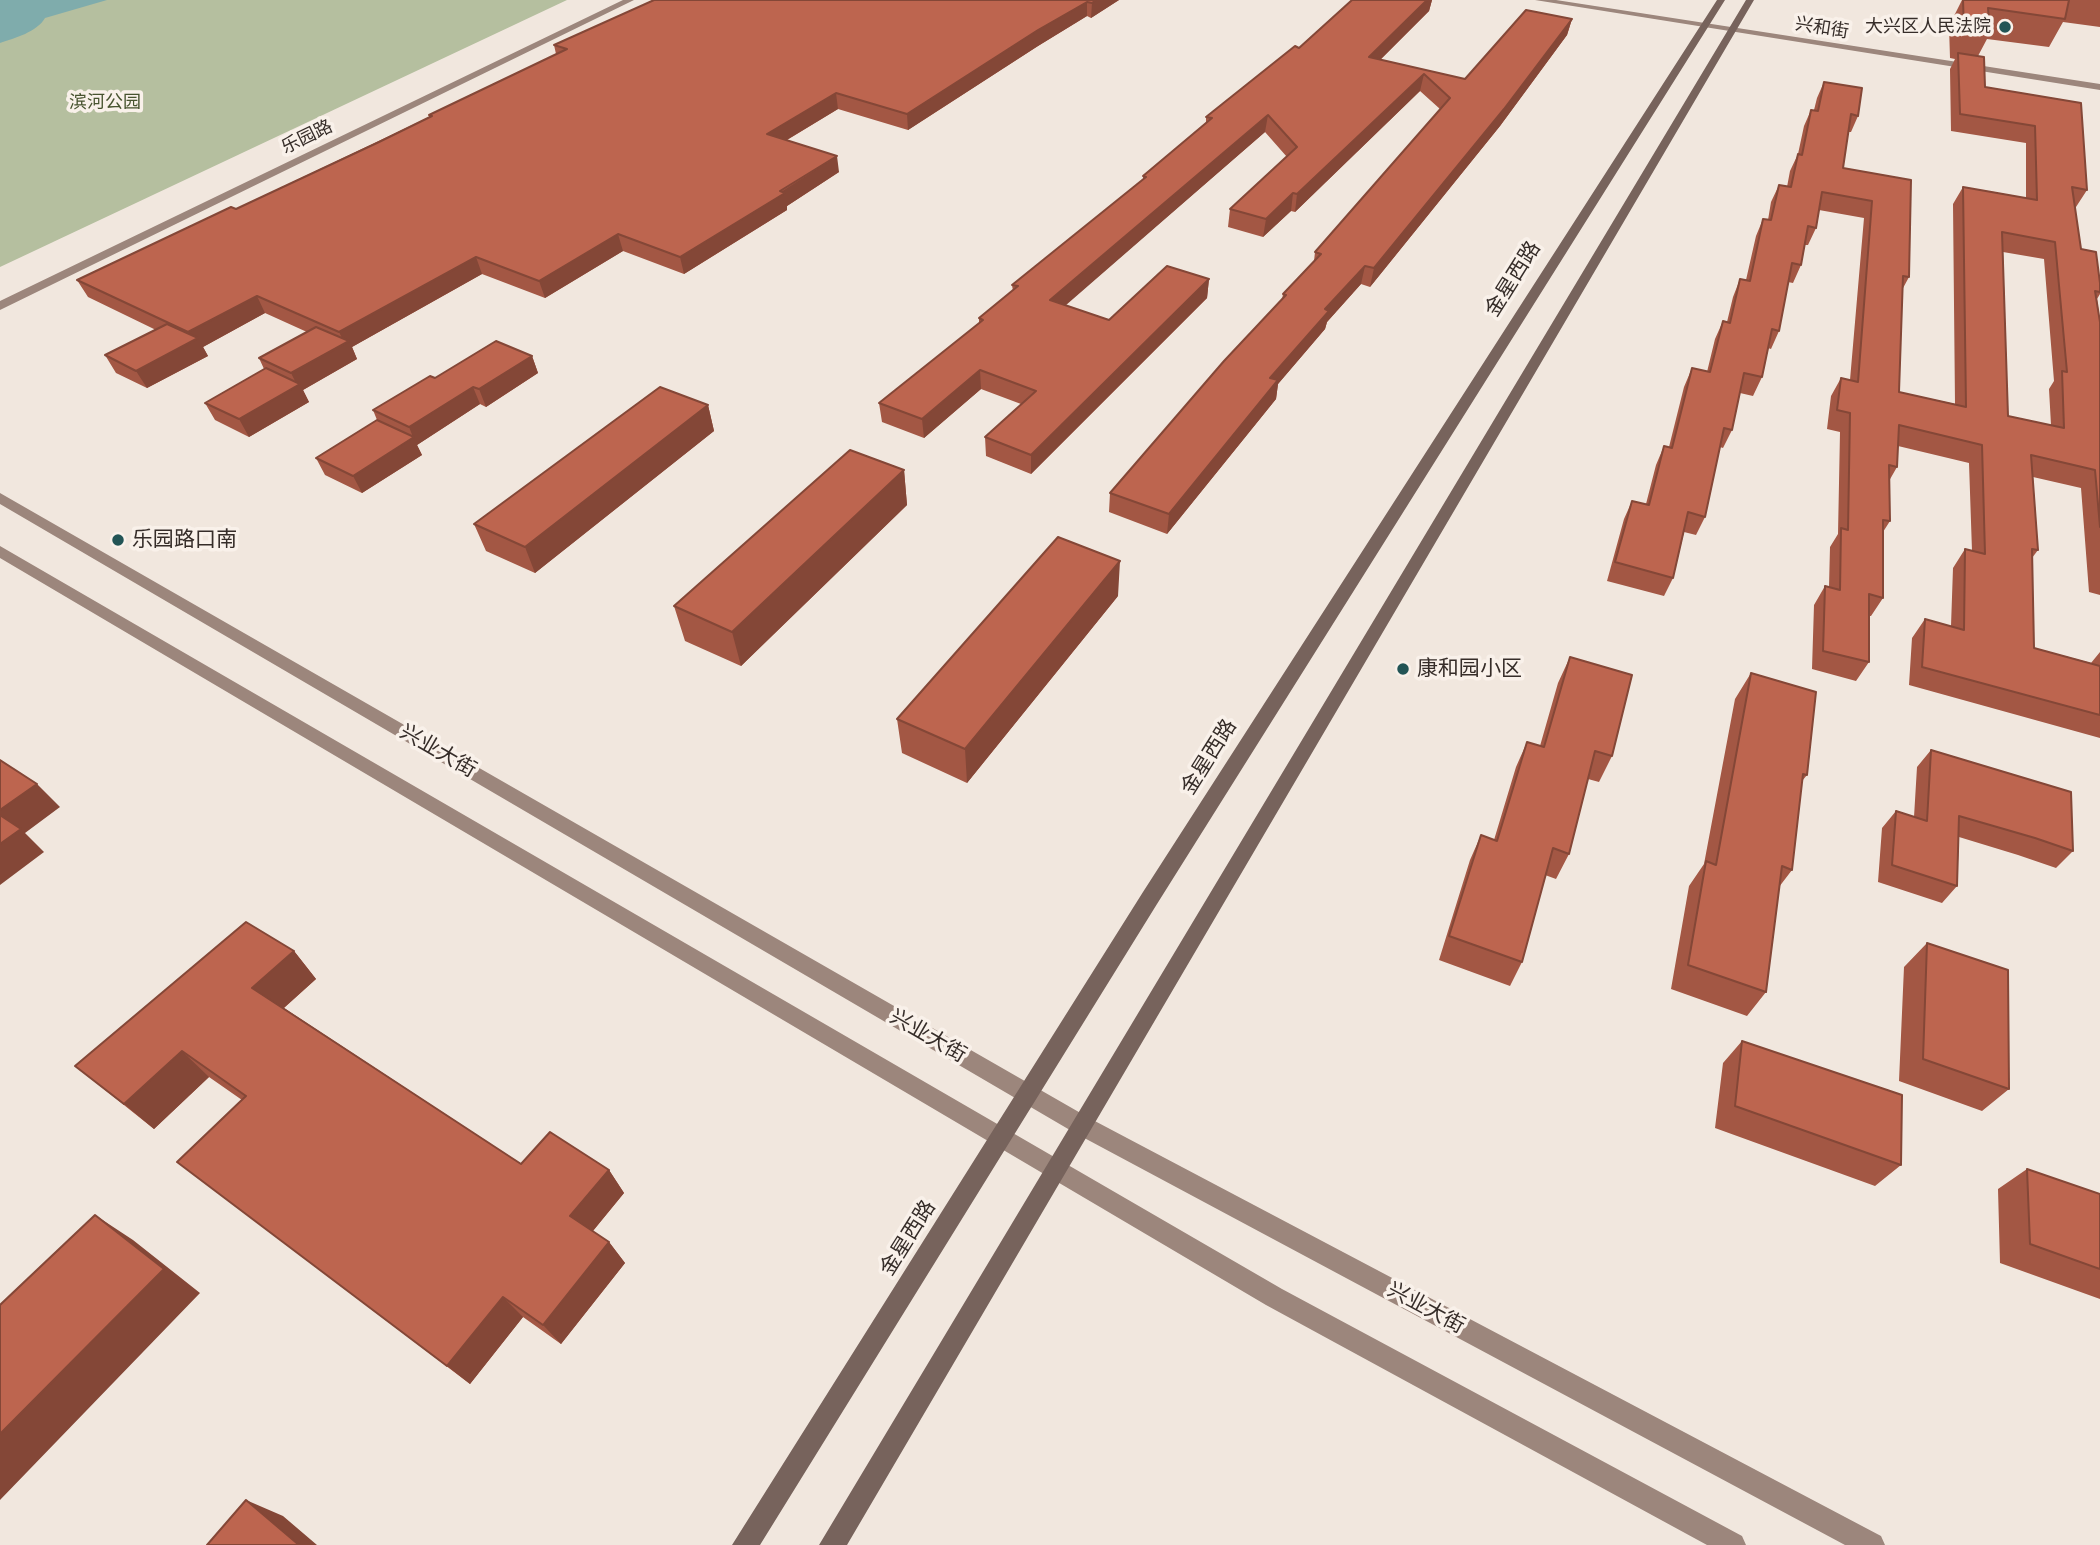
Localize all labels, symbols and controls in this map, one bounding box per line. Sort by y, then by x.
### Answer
street label: 兴和街 [1794,13,1850,43]
place label: 大兴区人民法院 [1865,16,1991,38]
marker: 大兴区人民法院 [1997,19,2013,35]
park label: 滨河公园 [69,92,141,114]
street label: 乐园路 [278,115,336,159]
street label: 金星西路 [1480,237,1546,321]
place label: 乐园路口南 [132,527,237,553]
marker: 乐园路口南 [110,532,126,548]
place label: 康和园小区 [1417,656,1522,682]
marker: 康和园小区 [1395,661,1411,677]
street label: 金星西路 [1176,715,1242,799]
street label: 兴业大街 [395,719,481,783]
street label: 兴业大街 [885,1004,971,1068]
street label: 金星西路 [875,1196,941,1280]
street label: 兴业大街 [1383,1277,1469,1339]

